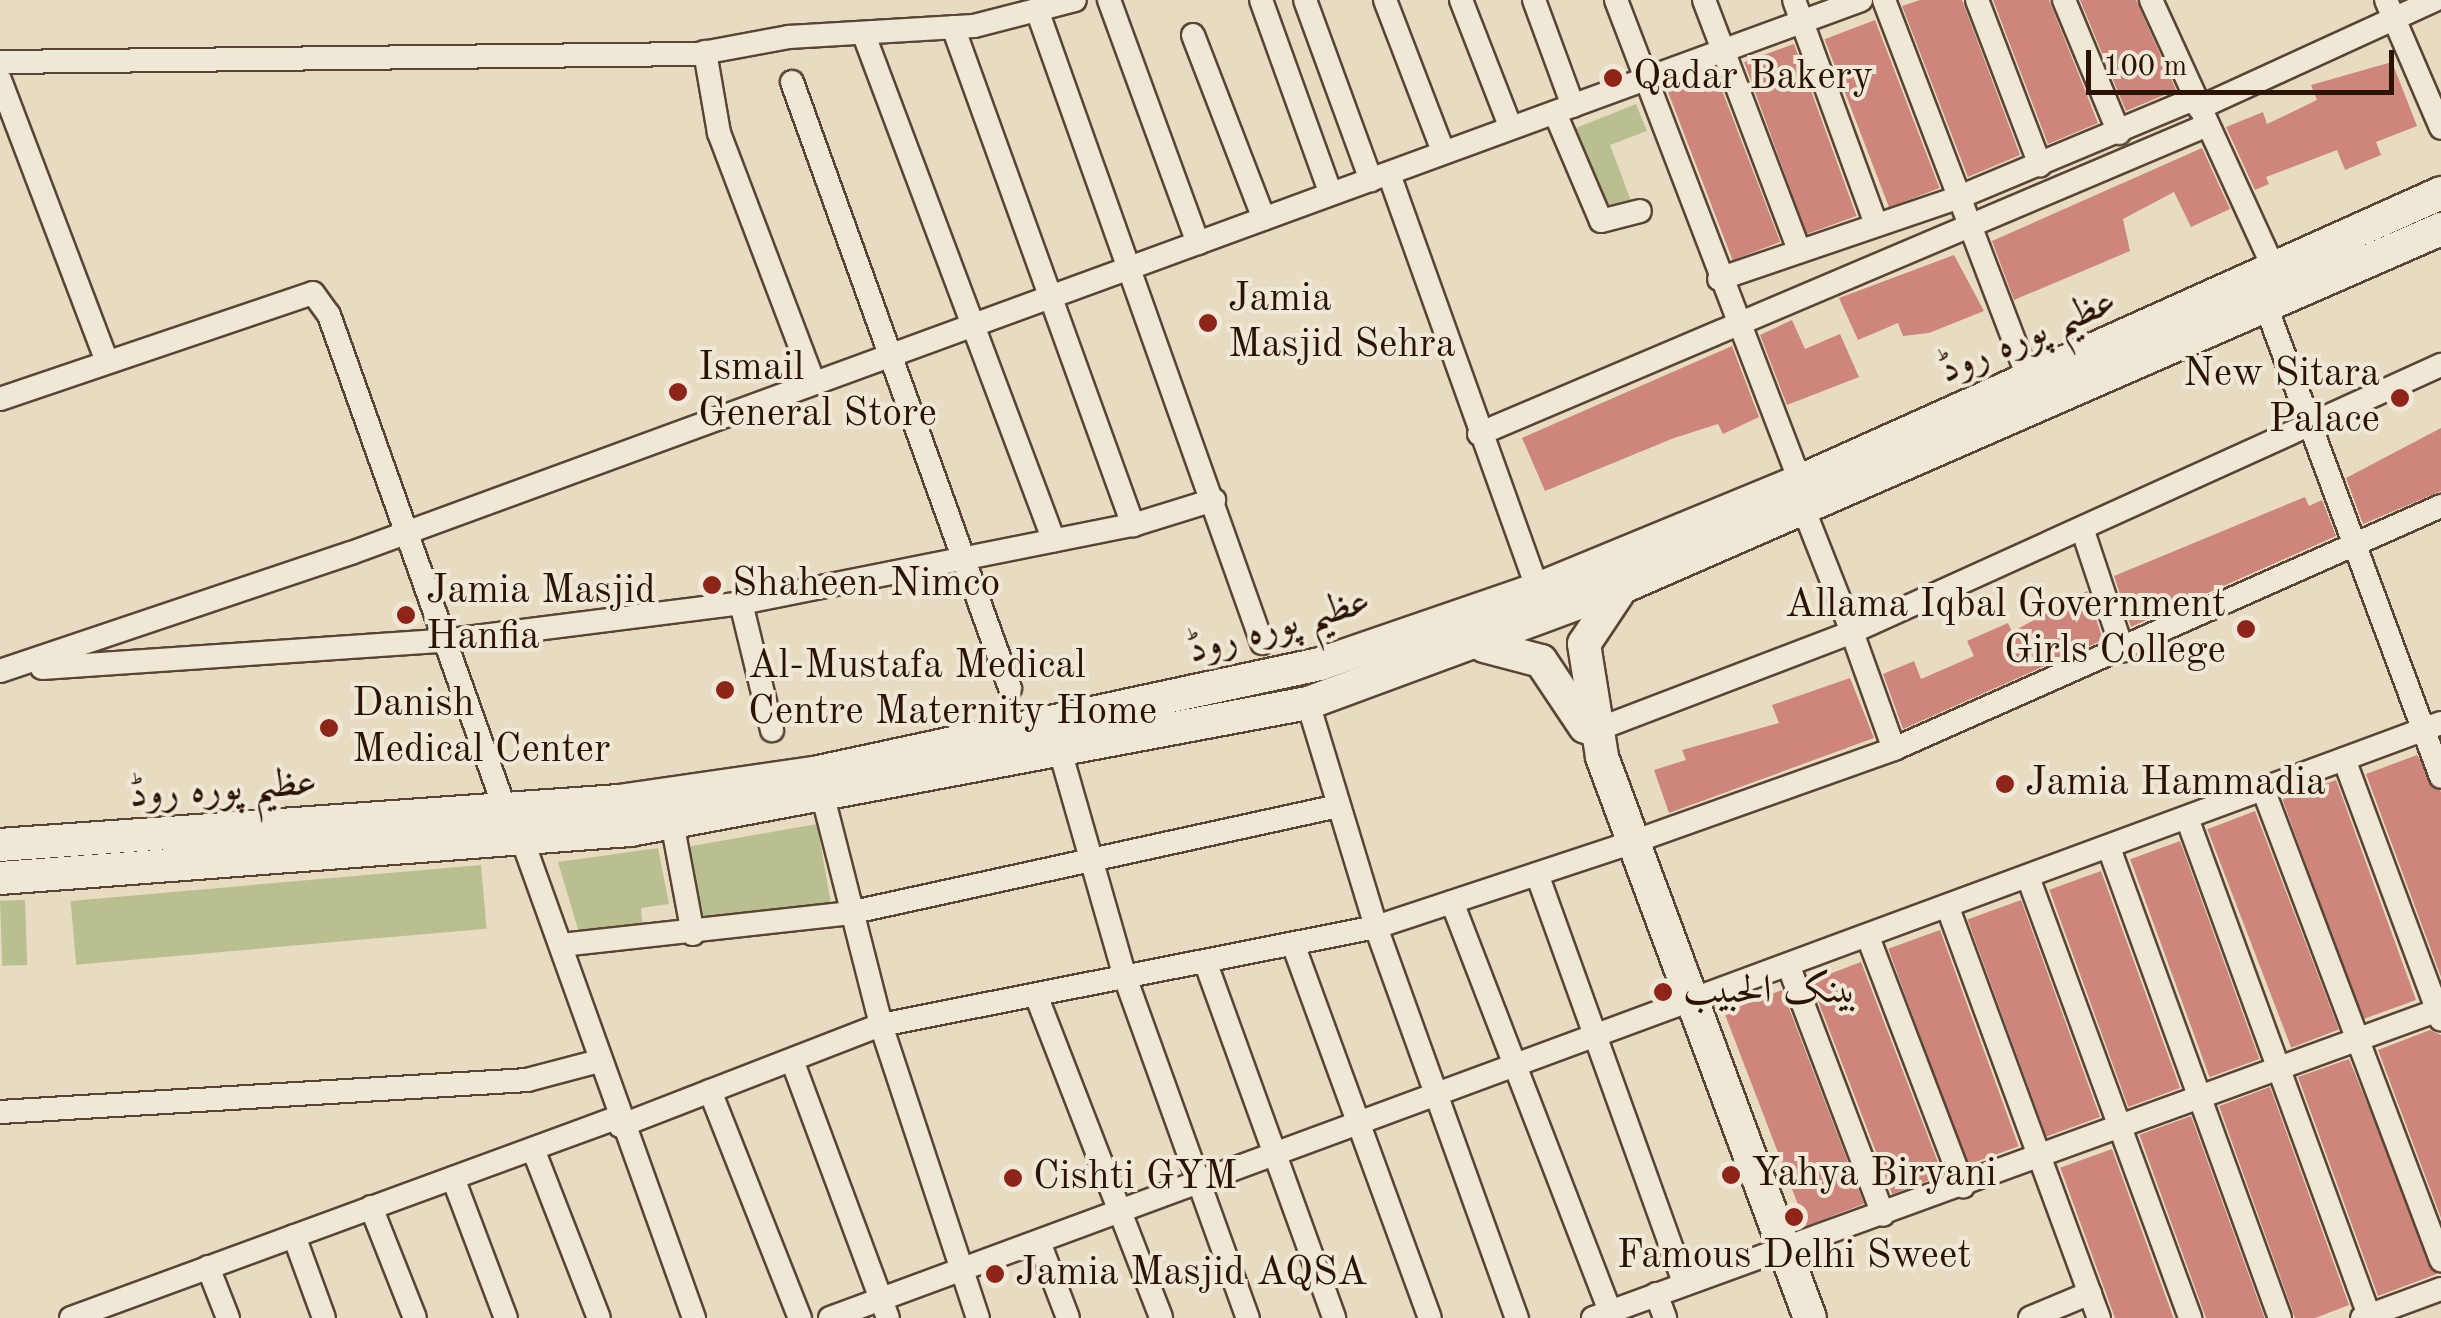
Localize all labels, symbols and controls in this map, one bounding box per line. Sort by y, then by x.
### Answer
scale bar [2091,30,2398,92]
text: 100 m [2103,52,2187,82]
place label: Qadar Bakery [1633,54,1873,102]
marker: Qadar Bakery [1602,67,1624,89]
place label: Jamia Masjid Sehra [1228,276,1455,370]
street label: عظیم پورہ روڈ [1932,278,2124,396]
marker: Jamia Masjid Sehra [1197,312,1219,334]
place label: Ismail General Store [698,345,937,439]
place label: New Sitara Palace [2183,351,2380,445]
marker: Ismail General Store [667,381,689,403]
marker: New Sitara Palace [2389,387,2411,409]
place label: Shaheen Nimco [732,561,1000,609]
place label: Jamia Masjid Hanfia [426,568,656,662]
marker: Shaheen Nimco [701,574,723,596]
street label: عظیم پورہ روڈ [1182,578,1376,676]
place label: Allama Iqbal Government Girls College [1785,582,2226,676]
marker: Jamia Masjid Hanfia [395,604,417,626]
marker: Allama Iqbal Government Girls College [2235,618,2257,640]
place label: Al-Mustafa Medical Centre Maternity Home [748,643,1157,737]
marker: Al-Mustafa Medical Centre Maternity Home [712,677,738,703]
place label: Danish Medical Center [352,681,610,775]
marker: Danish Medical Center [316,715,342,741]
street label: عظیم پورہ روڈ [128,760,318,820]
place label: Jamia Hammadia [2025,760,2326,808]
marker: Jamia Hammadia [1994,773,2016,795]
place label: بينک الحبيب [1683,968,1857,1016]
marker: بينک الحبيب [1652,981,1674,1003]
place label: Yahya Biryani [1751,1151,1997,1199]
place label: Cishti GYM [1033,1154,1237,1202]
marker: Yahya Biryani [1720,1164,1742,1186]
marker: Cishti GYM [1002,1167,1024,1189]
marker: Famous Delhi Sweet [1783,1206,1805,1228]
place label: Famous Delhi Sweet [1617,1233,1971,1281]
place label: Jamia Masjid AQSA [1015,1250,1367,1298]
marker: Jamia Masjid AQSA [984,1263,1006,1285]

